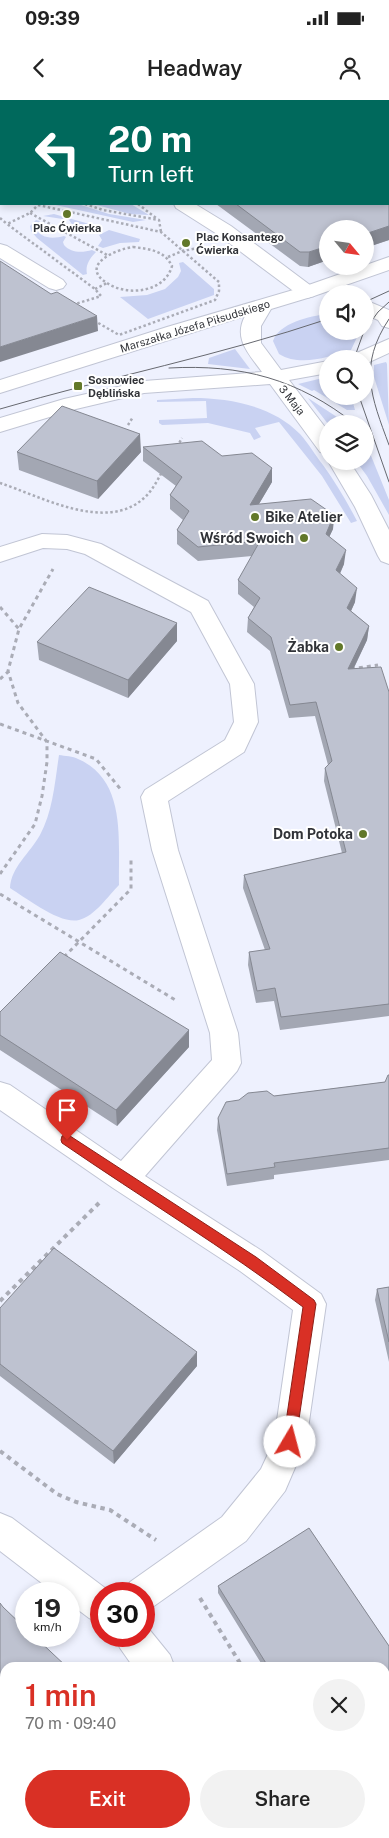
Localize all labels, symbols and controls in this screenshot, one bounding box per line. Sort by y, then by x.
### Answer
text: 09:39 [25,7,80,29]
icon: back [25,54,53,82]
icon: person [336,54,364,82]
text: Headway [147,55,242,81]
text: 20 m [108,119,192,160]
icon: left [25,120,90,185]
text: Turn left [108,161,194,187]
marker: Plac Ćwierka [61,208,73,220]
north arrow [319,220,374,275]
map controls [319,220,374,470]
place label: Plac Ćwierka [33,221,101,234]
place label: Plac Konsantego Ćwierka [196,231,284,256]
marker: Plac Konsantego Ćwierka [180,237,192,249]
button: sound [319,285,374,340]
street label: Marszałka Józefa Piłsudskiego [119,297,271,355]
button: search [319,350,374,405]
place label: Sosnowiec Dęblińska [88,374,144,399]
marker: Sosnowiec Dęblińska [72,380,84,392]
street label: 3 Maja [277,383,307,417]
button: layers [319,415,374,470]
place label: Bike Atelier [265,509,343,525]
marker: Bike Atelier [249,511,261,523]
place label: Wśród Swoich [200,530,294,546]
marker: Wśród Swoich [298,532,310,544]
place label: Żabka [287,638,329,655]
marker: Żabka [333,641,345,653]
place label: Dom Potoka [273,826,353,842]
marker: Dom Potoka [357,828,369,840]
pin [46,1089,88,1140]
icon: arrive [53,1096,81,1124]
position arrow [263,1415,315,1467]
speed limit sign: 30 [90,1582,155,1647]
text: 19 [34,1593,61,1623]
text: km/h [33,1620,62,1634]
text: 1 min [25,1677,96,1713]
button: close [313,1679,365,1731]
text: 70 m · 09:40 [25,1714,116,1733]
button: Exit [25,1770,190,1828]
button: Share [200,1770,365,1828]

